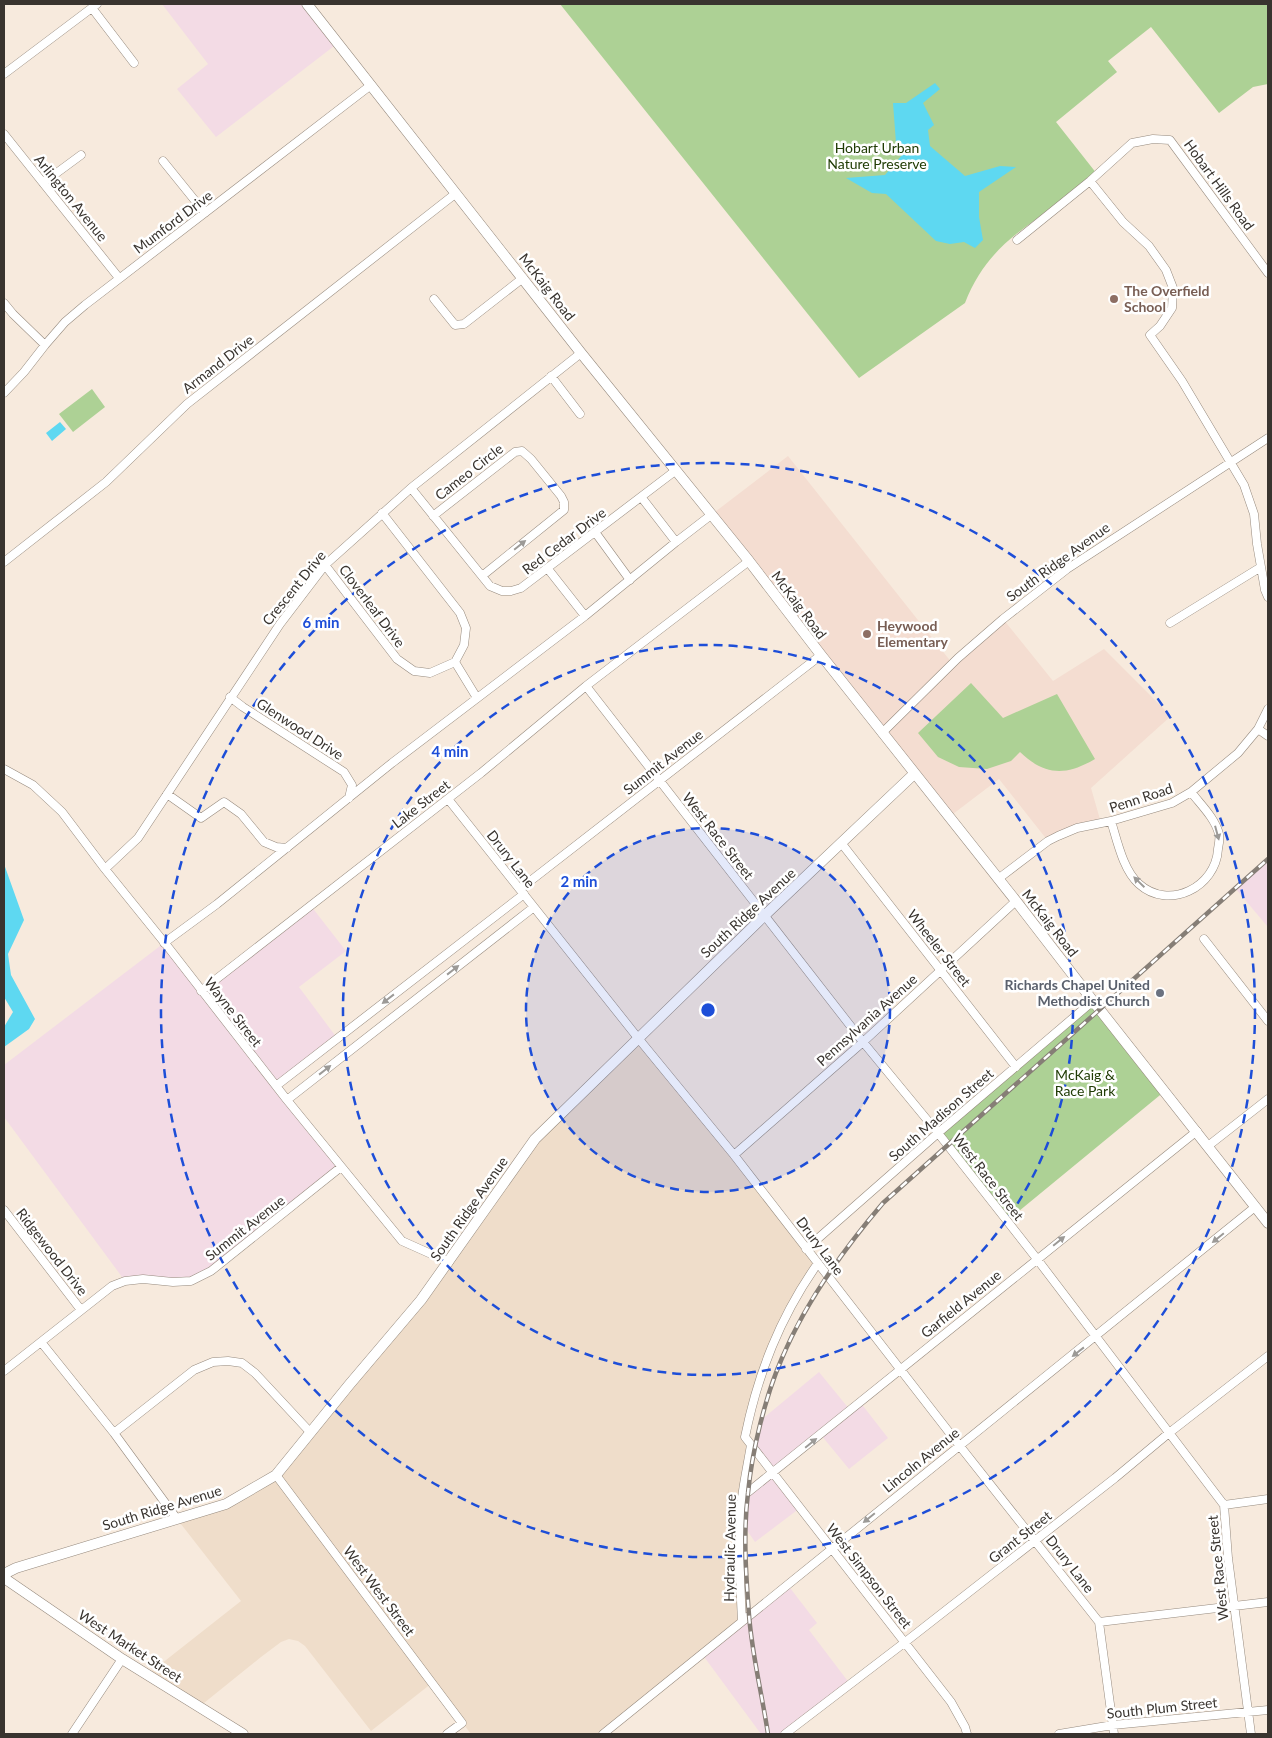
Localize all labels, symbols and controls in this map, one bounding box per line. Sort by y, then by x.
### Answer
street label: Hobart Hills Road [1181,136,1258,233]
park label: Hobart Urban Nature Preserve [827,139,927,172]
street label: Arlington Avenue [31,151,112,244]
street label: Mumford Drive [130,186,215,257]
street label: McKaig Road [516,250,579,324]
place label: The Overfield School [1124,282,1210,315]
marker: The Overfield School [1108,293,1120,305]
street label: Armand Drive [179,331,257,397]
street label: Cameo Circle [431,440,506,503]
street label: Red Cedar Drive [519,504,609,578]
street label: South Ridge Avenue [1003,518,1113,605]
one-way arrow [513,540,526,551]
street label: Crescent Drive [258,547,329,628]
street label: Cloverleaf Drive [336,561,409,650]
street label: McKaig Road [768,567,831,642]
text: 6 min [302,613,340,631]
place label: Heywood Elementary [877,617,949,650]
marker: Heywood Elementary [861,628,873,640]
street label: Glenwood Drive [254,694,347,763]
street label: Summit Avenue [620,725,706,798]
text: 4 min [431,742,469,760]
street label: Lake Street [388,776,453,831]
street label: Penn Road [1107,779,1175,816]
street label: West Race Street [679,789,758,883]
one-way arrow [1213,825,1221,840]
street label: Drury Lane [484,827,539,891]
street label: South Ridge Avenue [697,864,799,961]
text: 2 min [560,872,598,890]
one-way arrow [1133,876,1145,888]
street label: McKaig Road [1019,886,1082,960]
street label: Wheeler Street [904,906,975,990]
one-way arrow [446,965,460,975]
street label: Pennsylvania Avenue [813,970,920,1069]
street label: Wayne Street [201,974,266,1050]
place label: Richards Chapel United Methodist Church [1004,976,1150,1009]
marker: Richards Chapel United Methodist Church [1154,987,1166,999]
one-way arrow [381,994,395,1004]
centre of rings [699,1001,717,1019]
one-way arrow [318,1065,331,1076]
street label: South Madison Street [885,1065,996,1165]
park label: McKaig & Race Park [1055,1066,1116,1099]
street label: West Race Street [949,1130,1028,1224]
street label: South Ridge Avenue [426,1153,511,1264]
street label: Summit Avenue [202,1191,288,1264]
street label: Ridgewood Drive [13,1205,92,1299]
street label: Drury Lane [793,1213,848,1278]
one-way arrow [1211,1233,1224,1244]
one-way arrow [1052,1236,1065,1247]
street label: Garfield Avenue [917,1266,1004,1341]
one-way arrow [1072,1346,1085,1357]
street label: Lincoln Avenue [879,1424,962,1496]
one-way arrow [804,1437,816,1449]
street label: South Ridge Avenue [100,1481,223,1534]
street label: Hydraulic Avenue [720,1494,739,1602]
street label: Grant Street [985,1507,1055,1566]
one-way arrow [862,1513,875,1524]
street label: West Race Street [1204,1515,1231,1622]
street label: West Simpson Street [823,1520,916,1631]
street label: Drury Lane [1043,1532,1098,1596]
street label: West West Street [340,1542,419,1639]
street label: West Market Street [75,1606,185,1685]
street label: South Plum Street [1106,1693,1218,1722]

